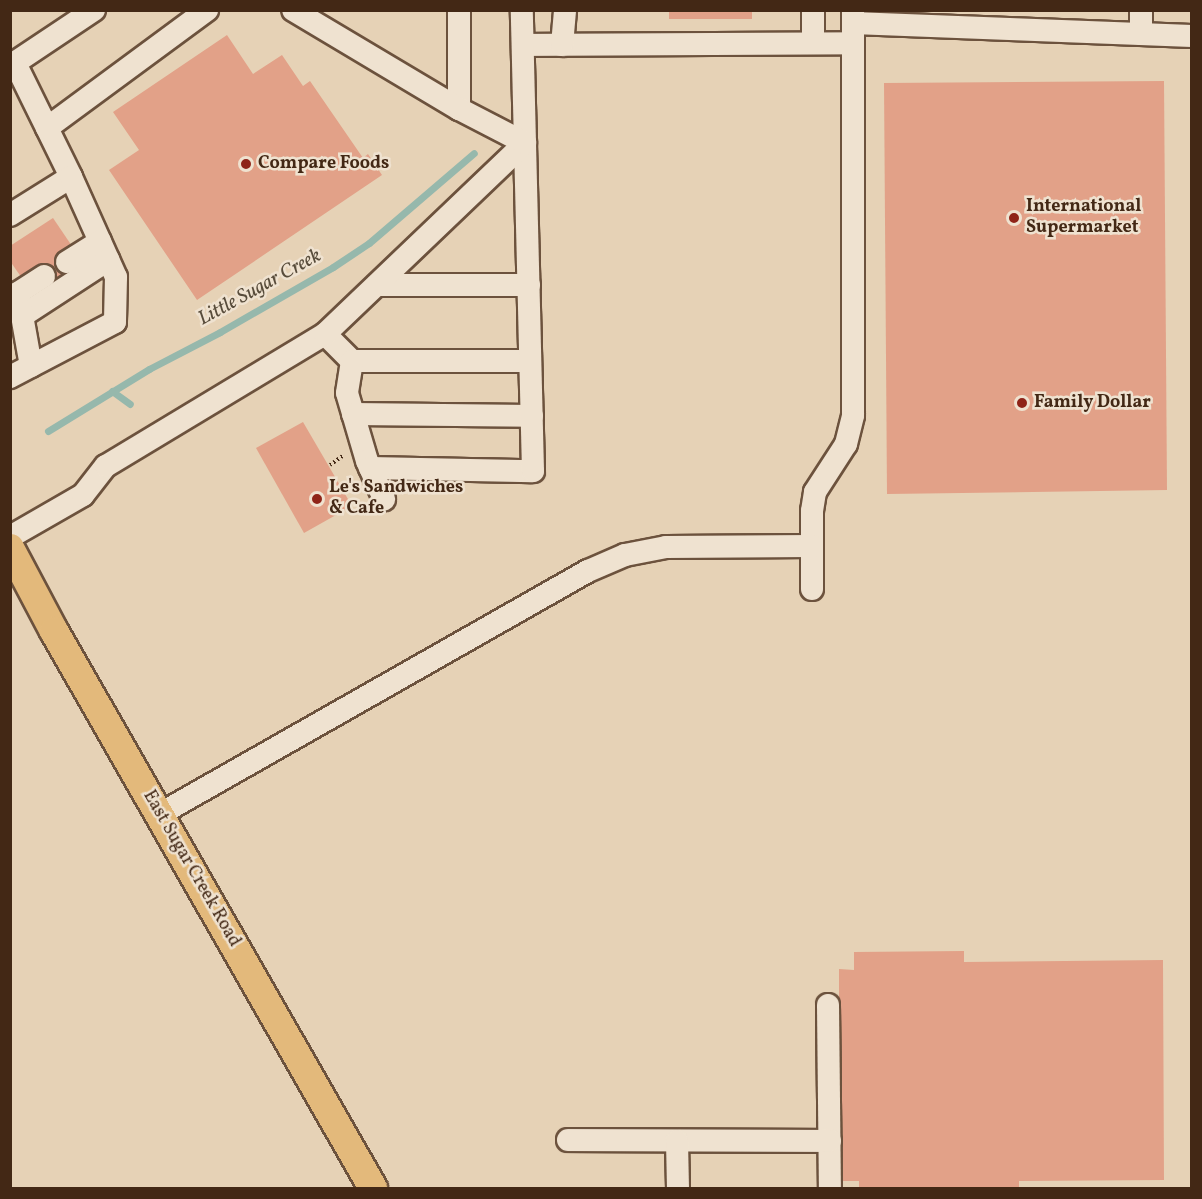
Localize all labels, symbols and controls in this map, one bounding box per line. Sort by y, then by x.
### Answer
place label: Compare Foods [258,153,389,175]
marker: Compare Foods [239,157,253,171]
place label: International Supermarket [1026,197,1141,240]
marker: International Supermarket [1007,211,1021,225]
water label: Little Sugar Creek [194,244,326,332]
place label: Family Dollar [1034,392,1151,414]
marker: Family Dollar [1015,396,1029,410]
place label: Le's Sandwiches & Cafe [329,478,463,520]
marker: Le's Sandwiches & Cafe [310,492,324,506]
street label: East Sugar Creek Road [137,787,245,951]

